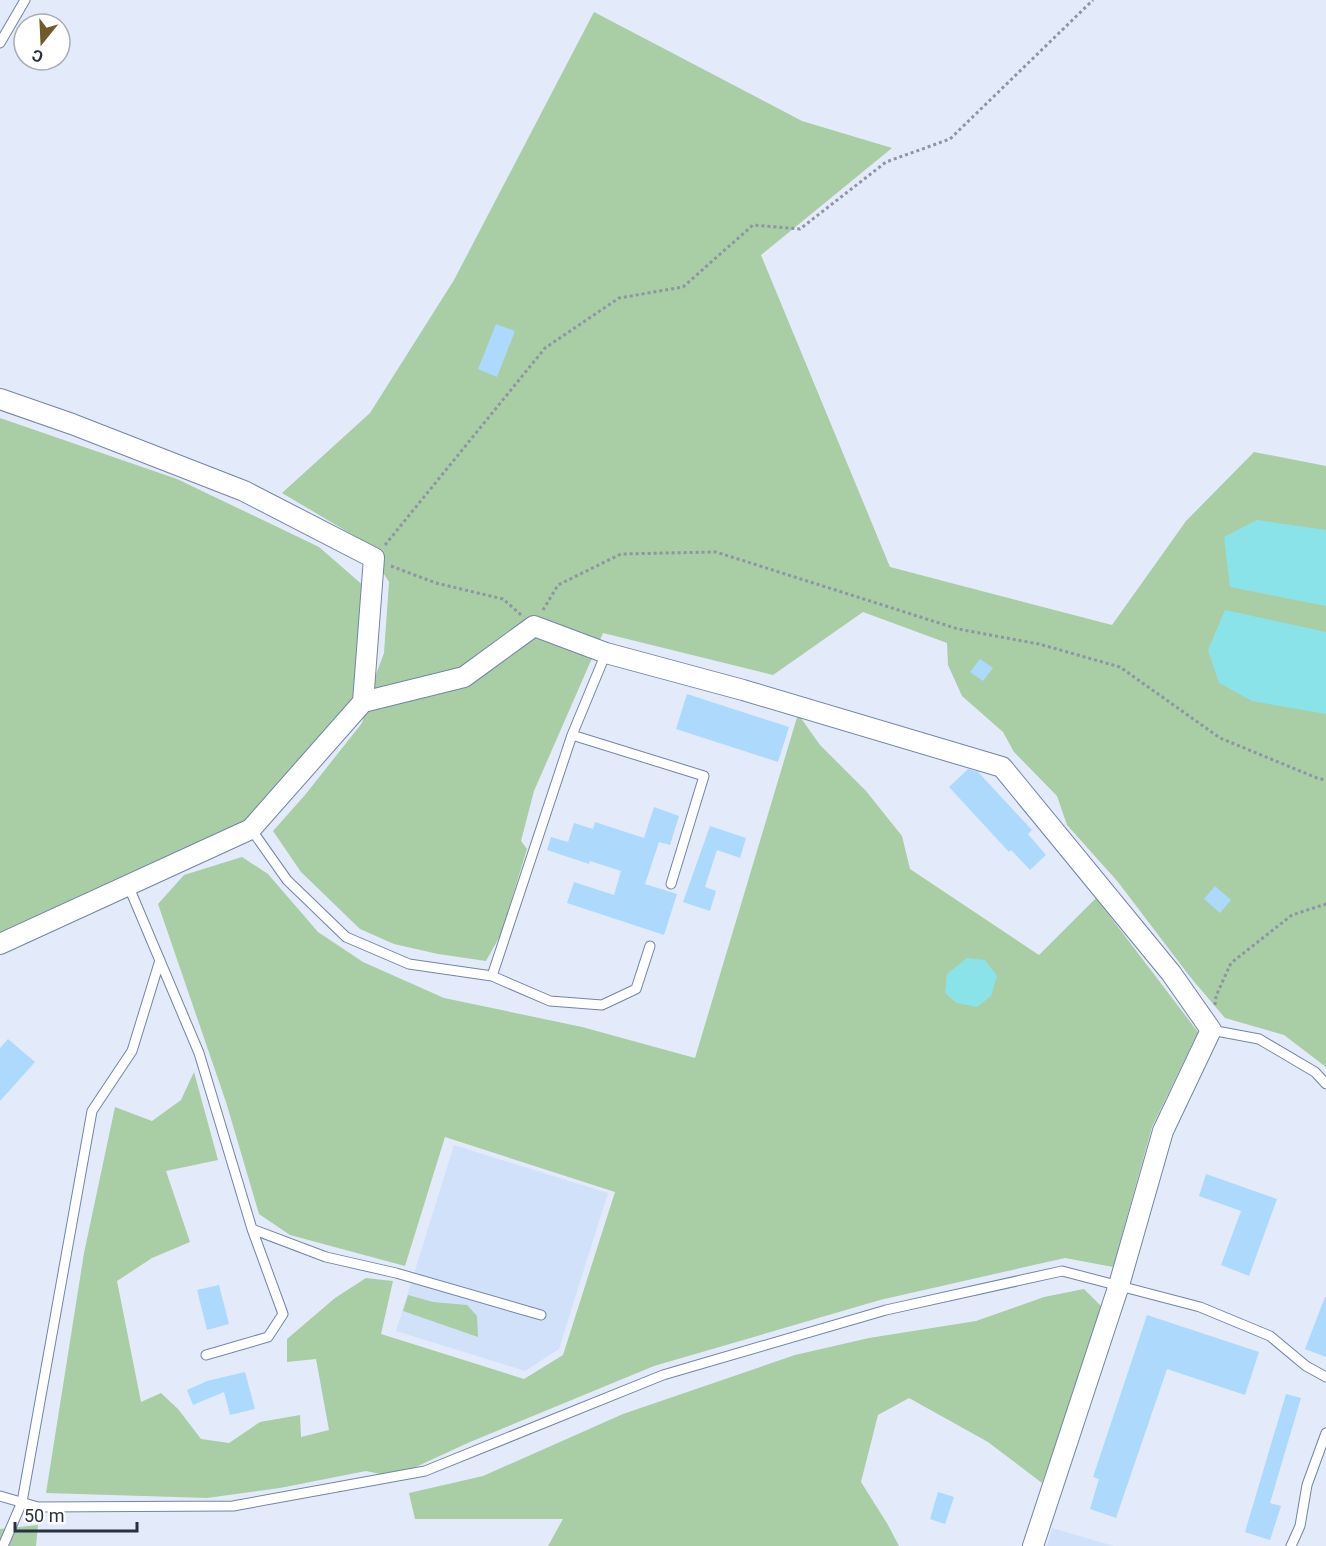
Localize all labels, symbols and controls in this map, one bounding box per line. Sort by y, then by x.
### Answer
north arrow [12,12,72,72]
text: С [30,45,45,66]
scale bar [15,1495,136,1533]
text: 50 m [24,1505,64,1526]

